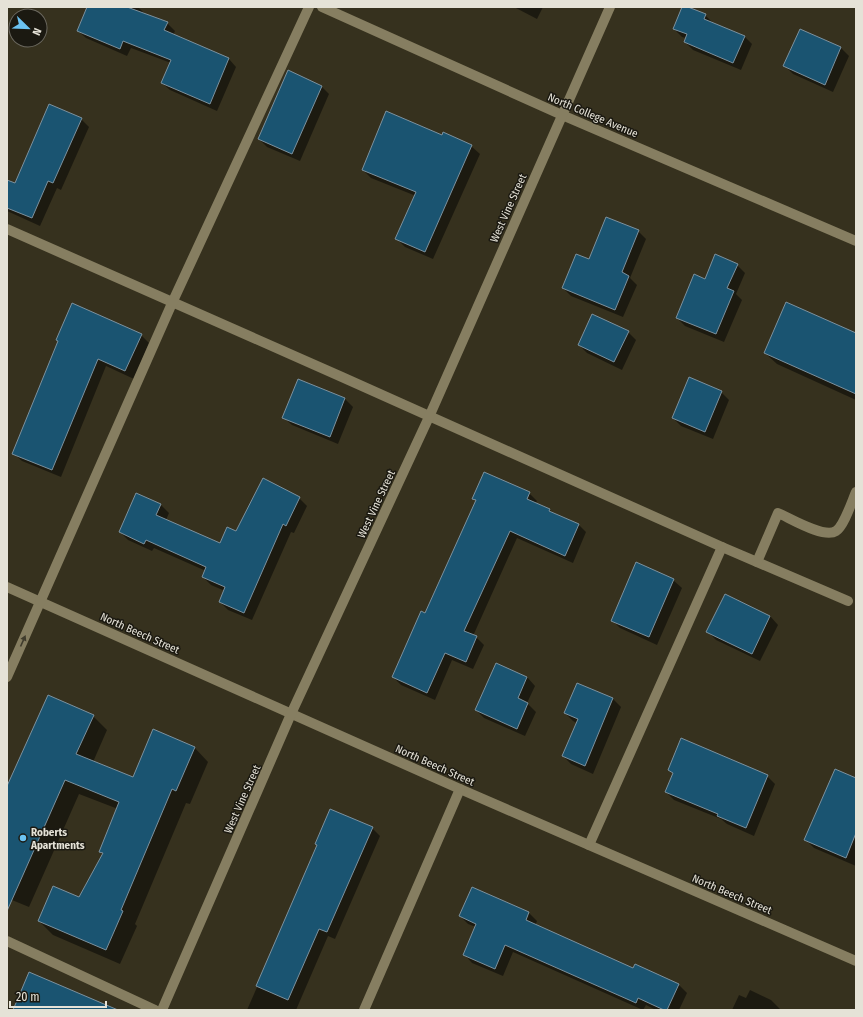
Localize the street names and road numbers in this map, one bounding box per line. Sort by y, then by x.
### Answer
street label: North College Avenue [546,91,640,140]
street label: West Vine Street [488,172,530,245]
street label: West Vine Street [355,468,398,540]
street label: North Beech Street [98,610,182,657]
street label: North Beech Street [393,742,477,789]
street label: West Vine Street [222,763,264,836]
street label: North Beech Street [690,872,774,917]

